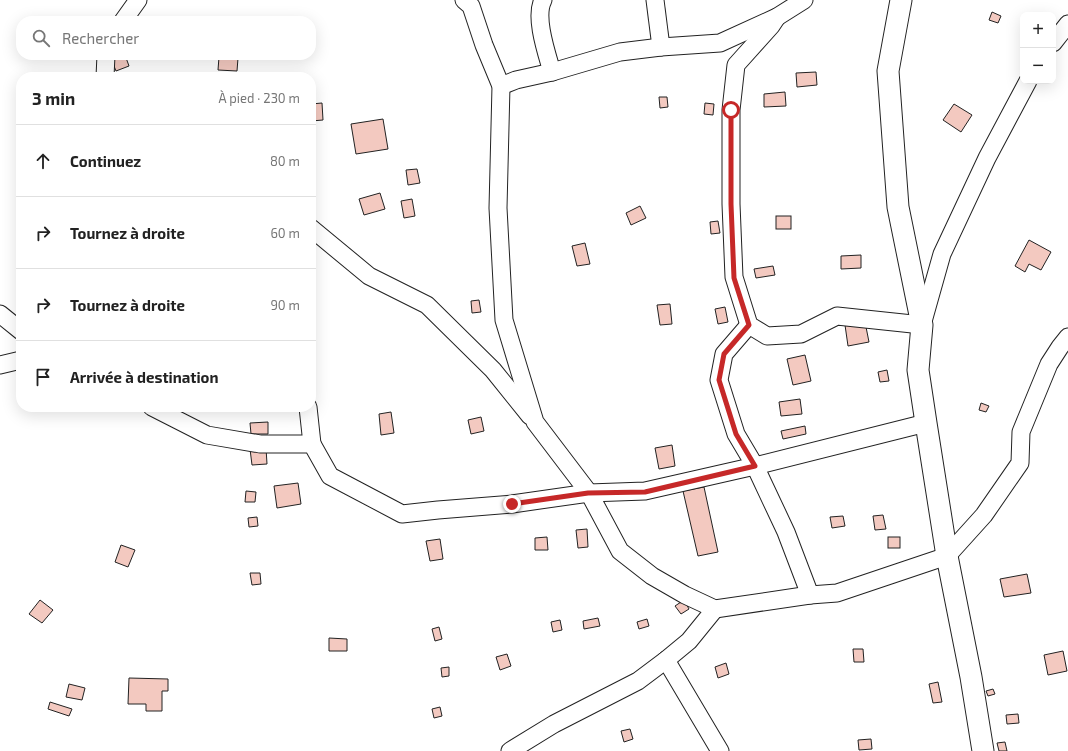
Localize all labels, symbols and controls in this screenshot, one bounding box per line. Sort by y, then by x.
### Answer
map controls [1020,12,1056,84]
button: + [1020,12,1056,48]
search box [16,16,316,60]
icon: search [30,27,52,49]
text: Rechercher [62,29,139,47]
button: − [1020,48,1056,84]
text: 3 min [32,88,75,108]
text: À pied · 230 m [219,90,300,106]
route start [722,101,740,119]
icon: ahead [32,150,54,172]
text: Continuez [70,152,141,170]
text: 80 m [270,153,300,169]
icon: right [32,222,54,244]
text: Tournez à droite [70,224,185,242]
text: 60 m [270,225,300,241]
icon: right [32,294,54,316]
text: Tournez à droite [70,296,185,314]
text: 90 m [270,297,300,313]
icon: arrive [32,366,54,388]
text: Arrivée à destination [70,368,218,386]
route end [503,495,521,513]

